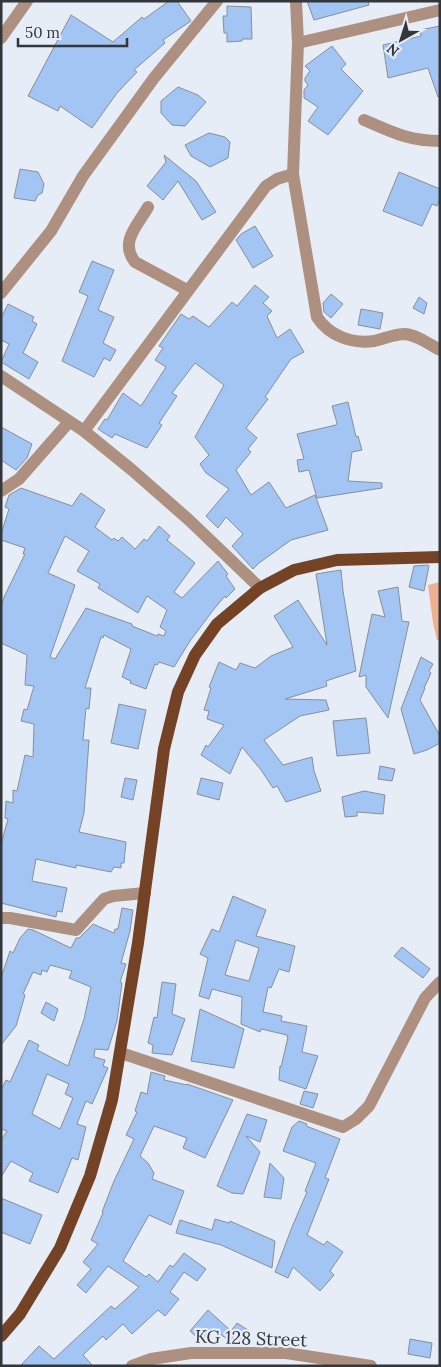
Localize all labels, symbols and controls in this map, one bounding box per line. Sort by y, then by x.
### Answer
scale bar [18,15,126,47]
north arrow [376,15,426,65]
text: 50 m [25,23,60,42]
text: N [383,40,403,61]
street label: KG 128 Street [195,1325,308,1351]

